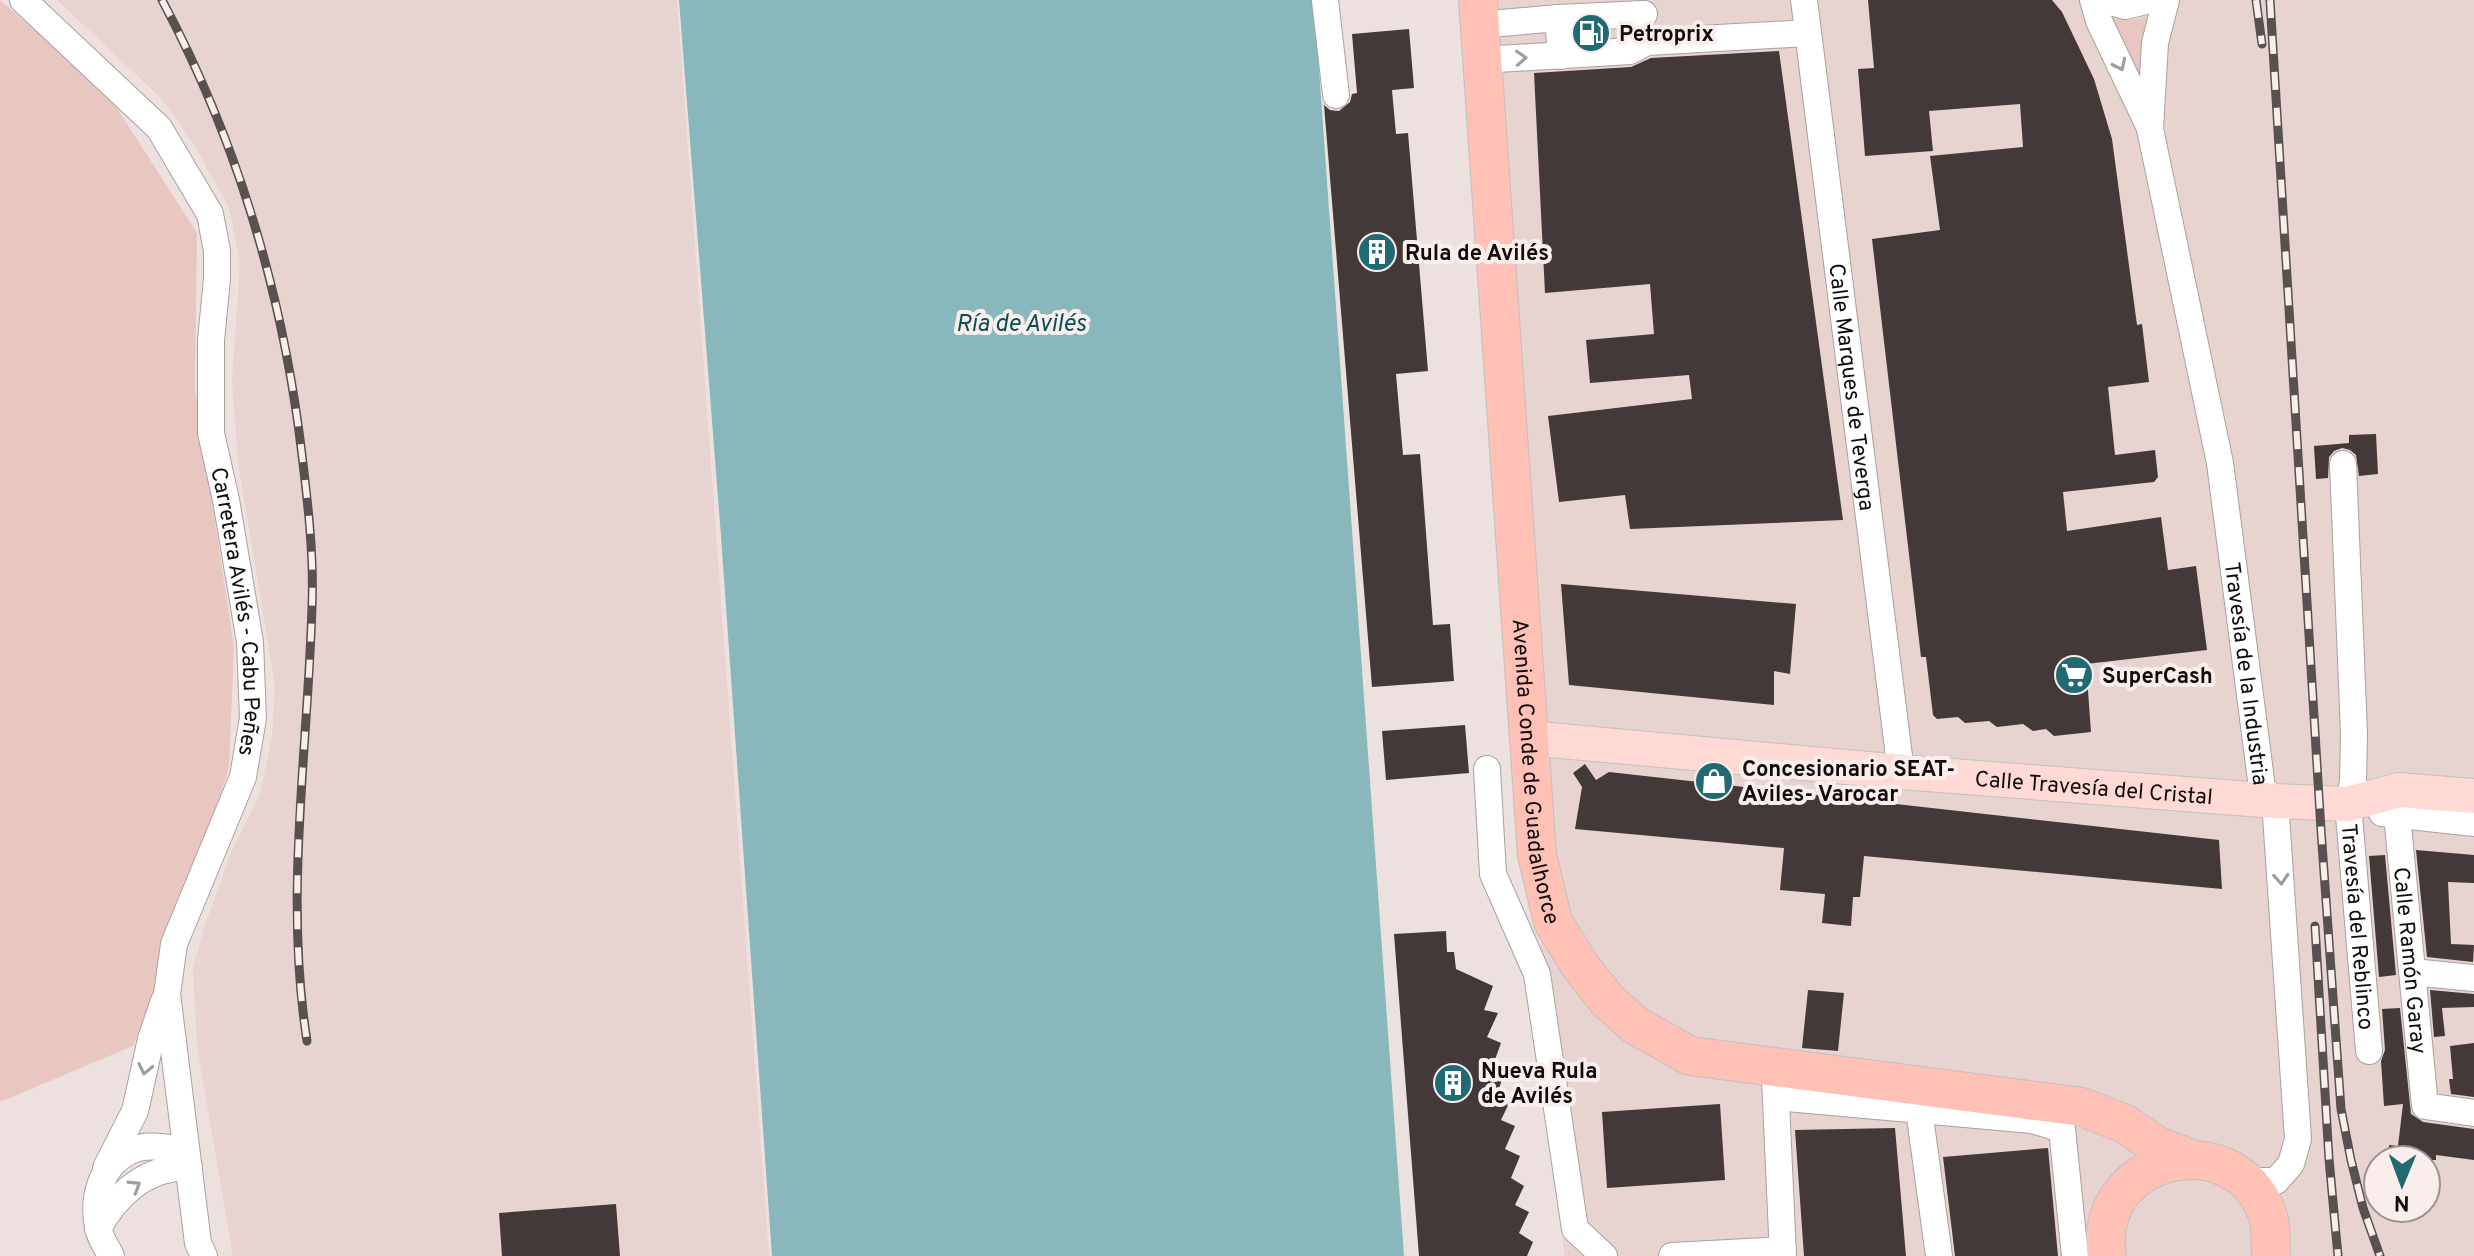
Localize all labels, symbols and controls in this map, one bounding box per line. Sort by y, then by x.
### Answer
fuel station icon: Petroprix [1570,12,1612,54]
place label: Petroprix [1619,22,1714,49]
one-way arrow [1515,50,1528,67]
one-way arrow [2110,57,2126,71]
building icon: Rula de Avilés [1356,231,1398,273]
place label: Rula de Avilés [1405,241,1549,268]
street label: Calle Marques de Teverga [1821,262,1879,513]
water label: Ría de Avilés [956,310,1087,340]
street label: Carretera Avilés - Cabu Peñes [203,465,264,758]
street label: Travesía de la Industria [2217,561,2273,787]
street label: Avenida Conde de Guadalhorce [1505,618,1564,927]
supermarket icon: SuperCash [2053,654,2095,696]
place label: SuperCash [2102,664,2213,691]
place label: Concesionario SEAT- Aviles- Varocar [1742,757,1955,809]
shop icon: Concesionario SEAT- Aviles- Varocar [1693,760,1735,802]
street label: Calle Travesía del Cristal [1974,767,2214,812]
street label: Travesía del Reblinco [2334,823,2378,1031]
street label: Calle Ramón Garay [2386,866,2431,1055]
one-way arrow [2272,873,2289,886]
place label: Nueva Rula de Avilés [1481,1059,1597,1111]
one-way arrow [137,1061,154,1075]
building icon: Nueva Rula de Avilés [1432,1062,1474,1104]
north arrow [2362,1144,2442,1224]
one-way arrow [126,1180,141,1195]
text: N [2394,1188,2410,1215]

